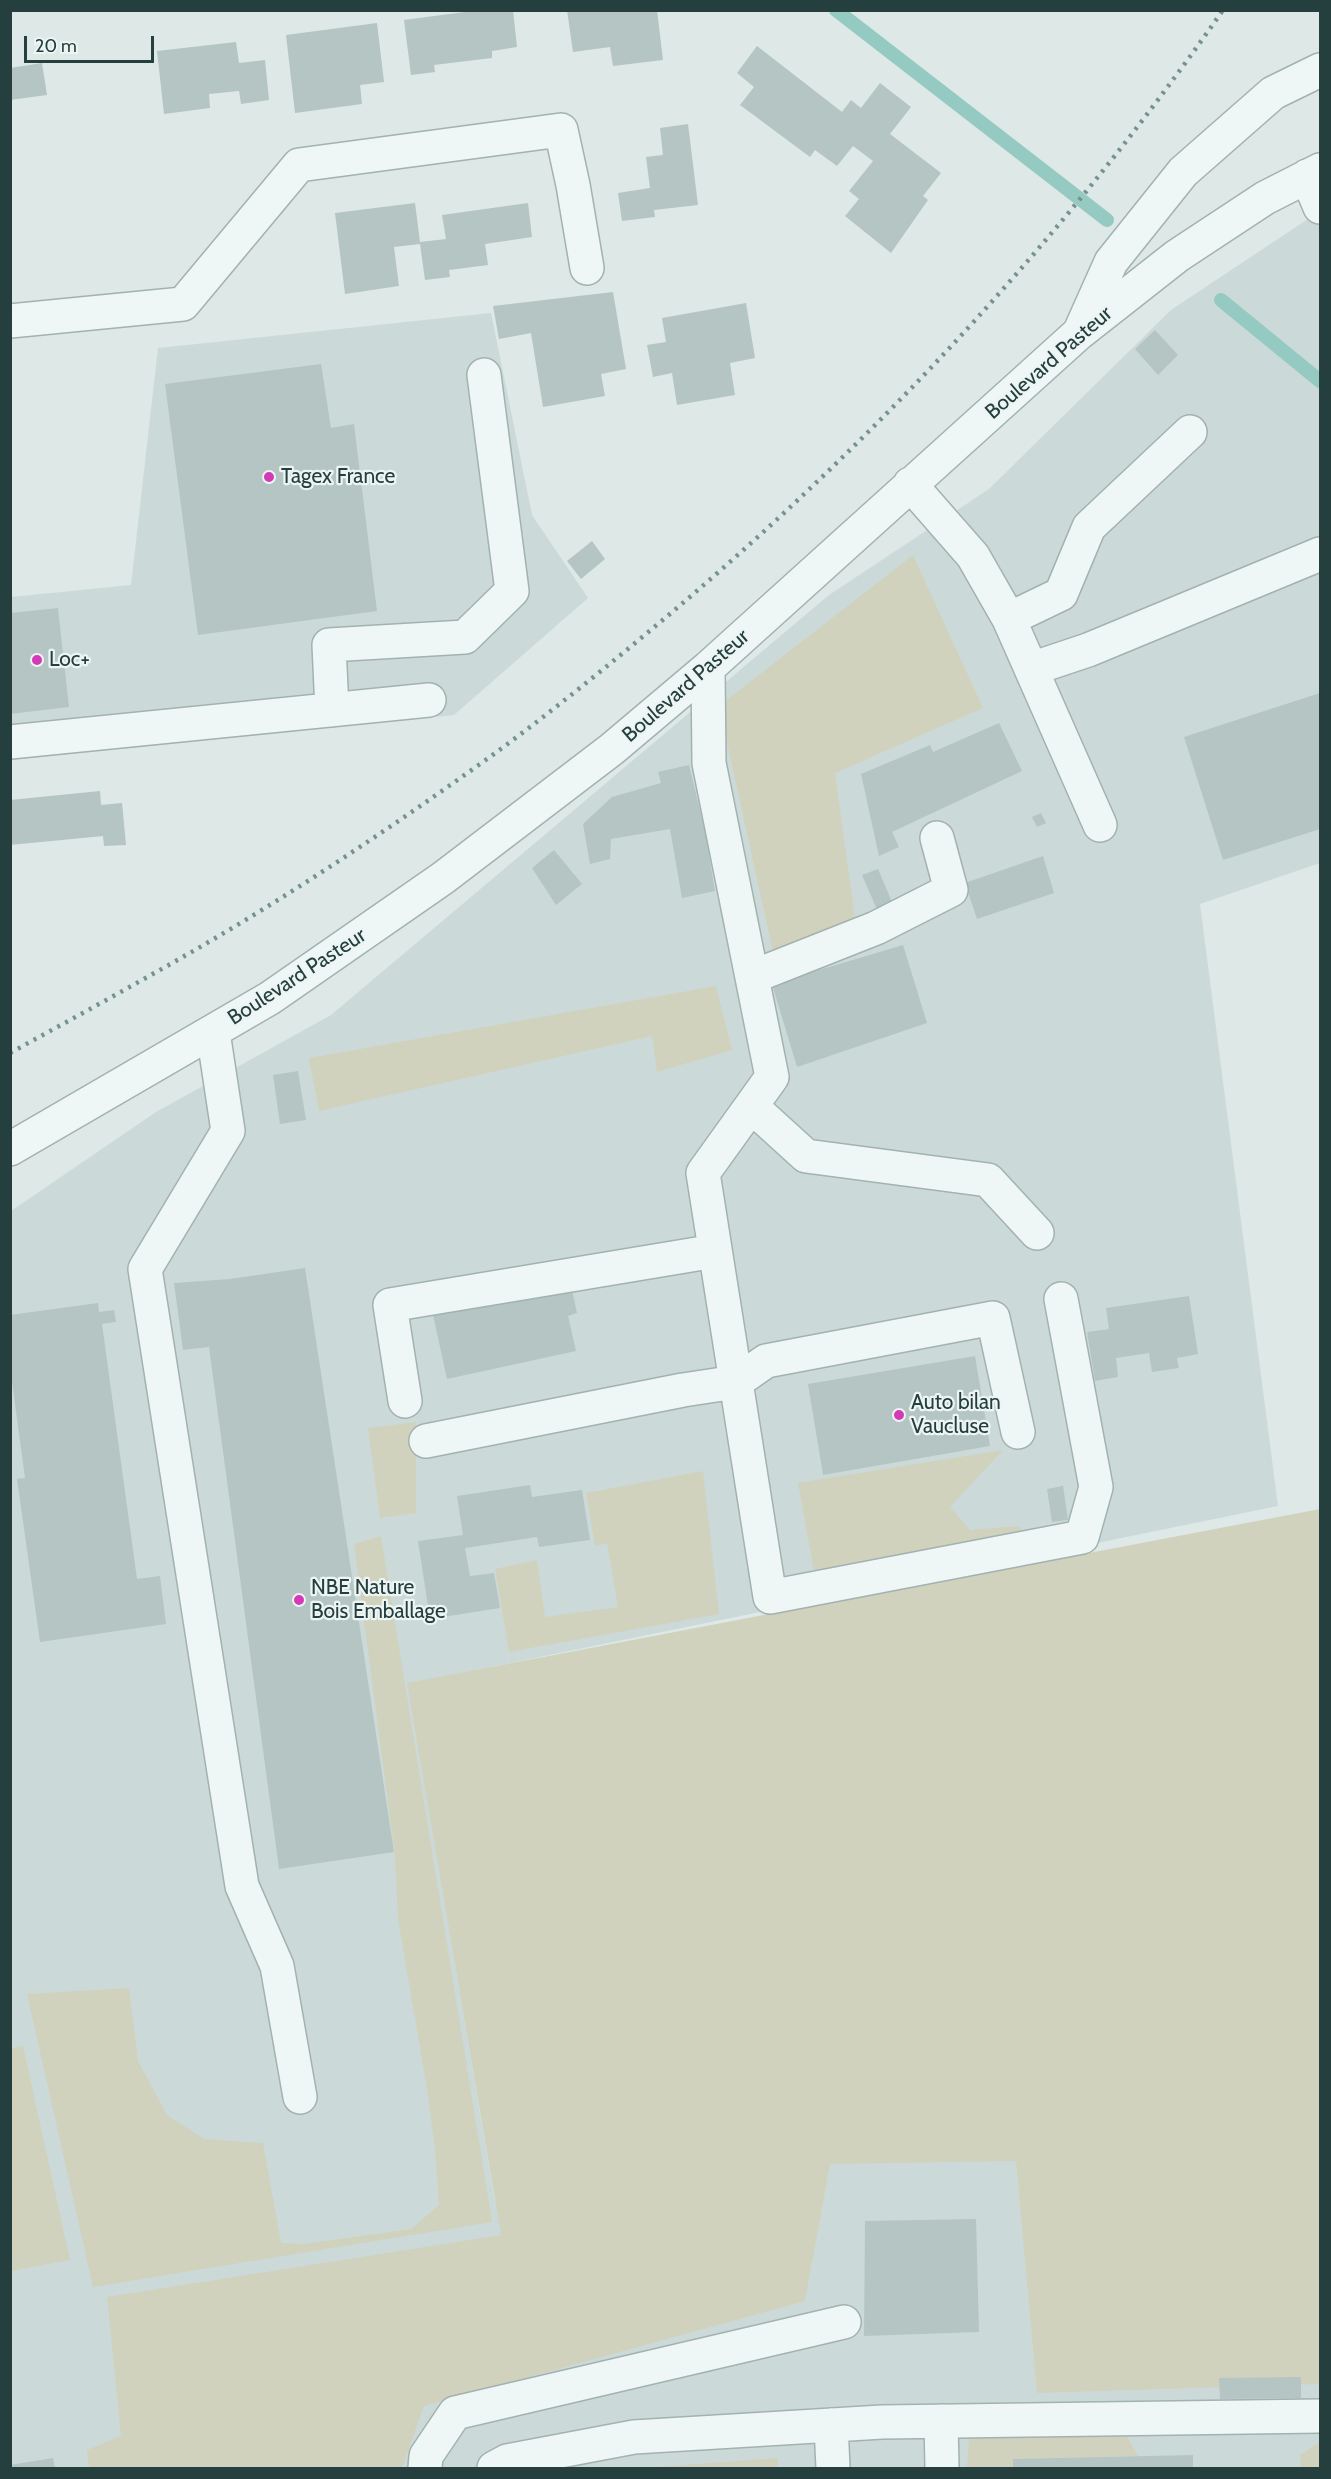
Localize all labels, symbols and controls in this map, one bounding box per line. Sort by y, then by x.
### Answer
scale bar [27,24,158,62]
text: 20 m [35,35,77,57]
street label: Boulevard Pasteur [981,301,1117,425]
place label: Tagex France [281,464,395,490]
marker: Tagex France [262,470,276,484]
street label: Boulevard Pasteur [618,624,754,748]
place label: Loc+ [49,647,90,673]
marker: Loc+ [30,653,44,667]
street label: Boulevard Pasteur [223,923,371,1031]
place label: Auto bilan Vaucluse [911,1390,1001,1440]
marker: Auto bilan Vaucluse [892,1408,906,1422]
place label: NBE Nature Bois Emballage [311,1575,446,1625]
marker: NBE Nature Bois Emballage [292,1593,306,1607]

